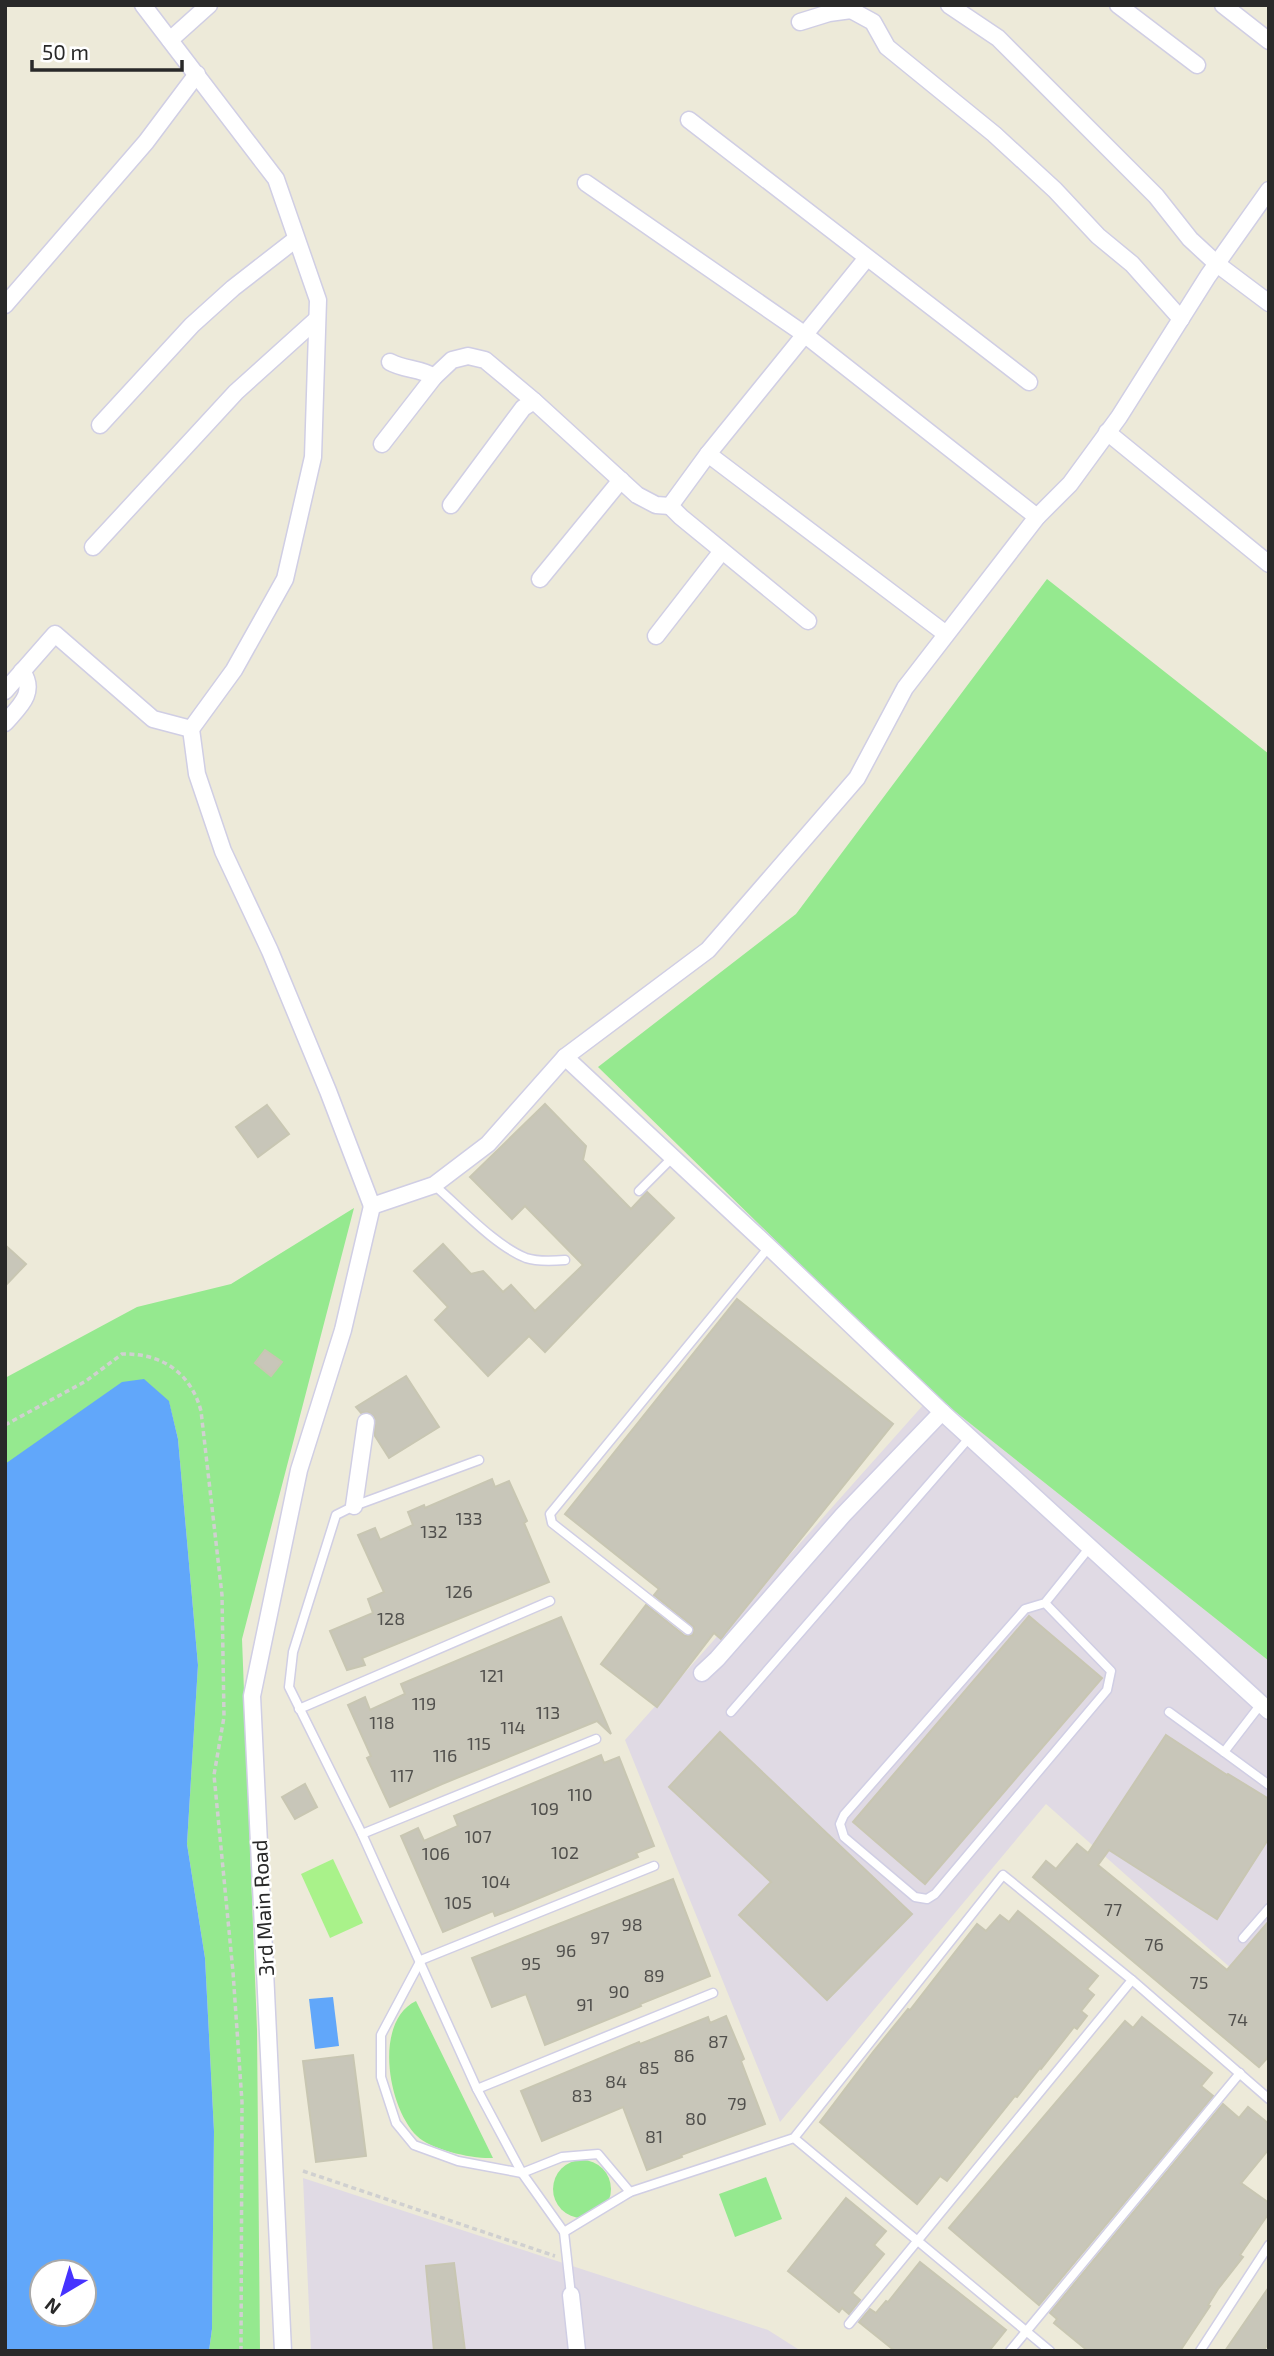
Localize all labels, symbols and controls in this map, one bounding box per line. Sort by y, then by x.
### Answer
scale bar [32,28,182,72]
text: 50 m [42,39,89,64]
house number: 133 [455,1507,483,1529]
house number: 132 [420,1520,448,1542]
house number: 126 [445,1580,473,1602]
house number: 128 [377,1607,405,1629]
house number: 121 [480,1664,504,1686]
house number: 119 [412,1692,436,1714]
house number: 113 [536,1701,560,1723]
house number: 118 [369,1711,395,1733]
house number: 114 [500,1716,526,1738]
house number: 115 [467,1732,491,1754]
house number: 116 [433,1744,457,1766]
house number: 117 [390,1764,414,1786]
house number: 110 [567,1783,593,1805]
house number: 109 [531,1797,559,1819]
house number: 107 [464,1825,492,1847]
street label: 3rd Main Road [246,1839,278,1977]
house number: 102 [551,1841,579,1863]
house number: 106 [422,1842,450,1864]
house number: 104 [481,1870,511,1892]
house number: 105 [444,1891,472,1913]
house number: 77 [1104,1898,1122,1920]
house number: 98 [621,1913,643,1935]
house number: 97 [590,1926,610,1948]
house number: 76 [1144,1933,1164,1955]
house number: 96 [556,1939,576,1961]
house number: 95 [521,1952,541,1974]
house number: 89 [643,1964,665,1986]
house number: 75 [1190,1971,1208,1993]
house number: 90 [608,1980,630,2002]
house number: 91 [576,1993,594,2015]
house number: 74 [1228,2008,1248,2030]
house number: 87 [708,2030,728,2052]
house number: 86 [673,2044,695,2066]
house number: 85 [639,2056,659,2078]
house number: 84 [605,2070,627,2092]
house number: 83 [572,2084,592,2106]
house number: 79 [727,2092,747,2114]
house number: 80 [685,2107,707,2129]
house number: 81 [645,2125,663,2147]
north arrow [28,2258,98,2328]
text: N [40,2294,65,2320]

